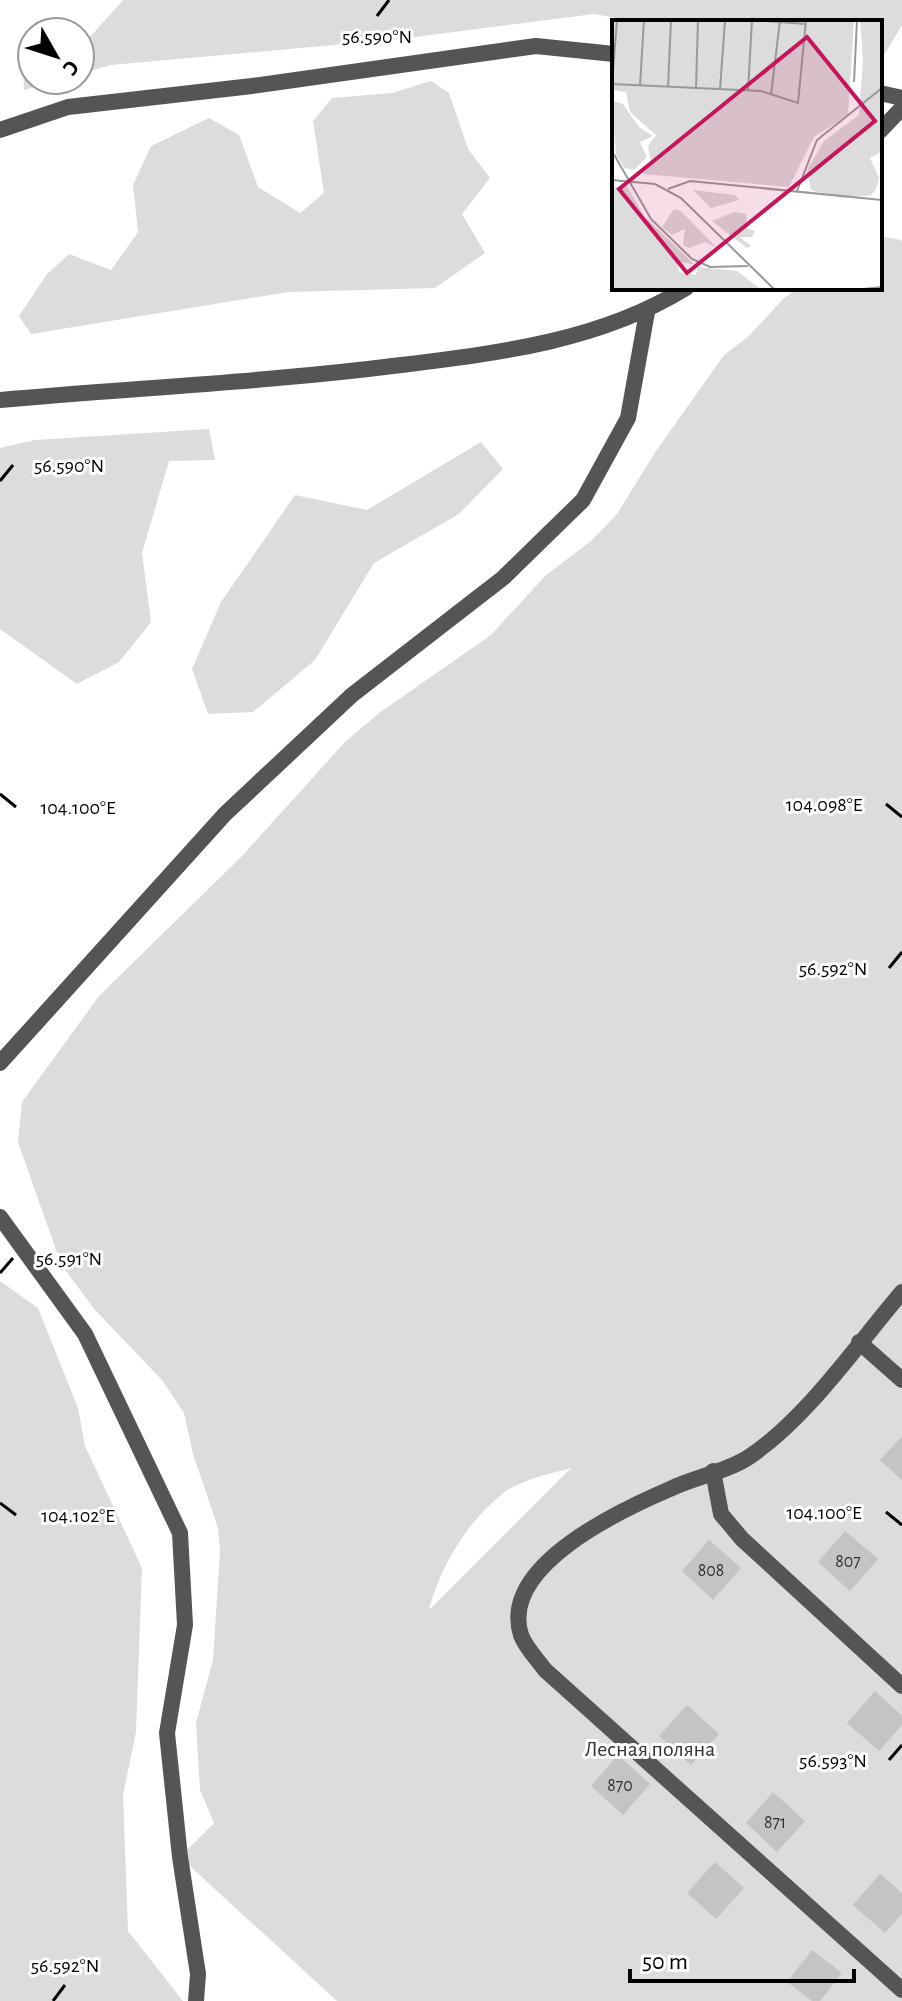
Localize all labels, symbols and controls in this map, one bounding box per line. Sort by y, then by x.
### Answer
north arrow [16,16,96,96]
inset map [612,20,882,290]
text: 56.590°N [342,27,412,47]
text: С [58,56,83,80]
text: 56.590°N [34,456,104,476]
text: 104.098°E [786,795,863,815]
text: 104.100°E [40,798,116,818]
text: 56.592°N [799,959,867,979]
text: 56.591°N [36,1249,102,1269]
text: 104.100°E [786,1503,862,1523]
text: 104.102°E [41,1506,115,1526]
house number: 807 [835,1553,861,1571]
house number: 808 [698,1562,724,1580]
park label: Лесная поляна [585,1738,715,1760]
text: 56.593°N [799,1751,867,1771]
house number: 870 [607,1777,633,1795]
house number: 871 [764,1814,786,1832]
scale bar [630,1933,854,1983]
text: 50 m [642,1950,688,1974]
text: 56.592°N [31,1956,99,1976]

